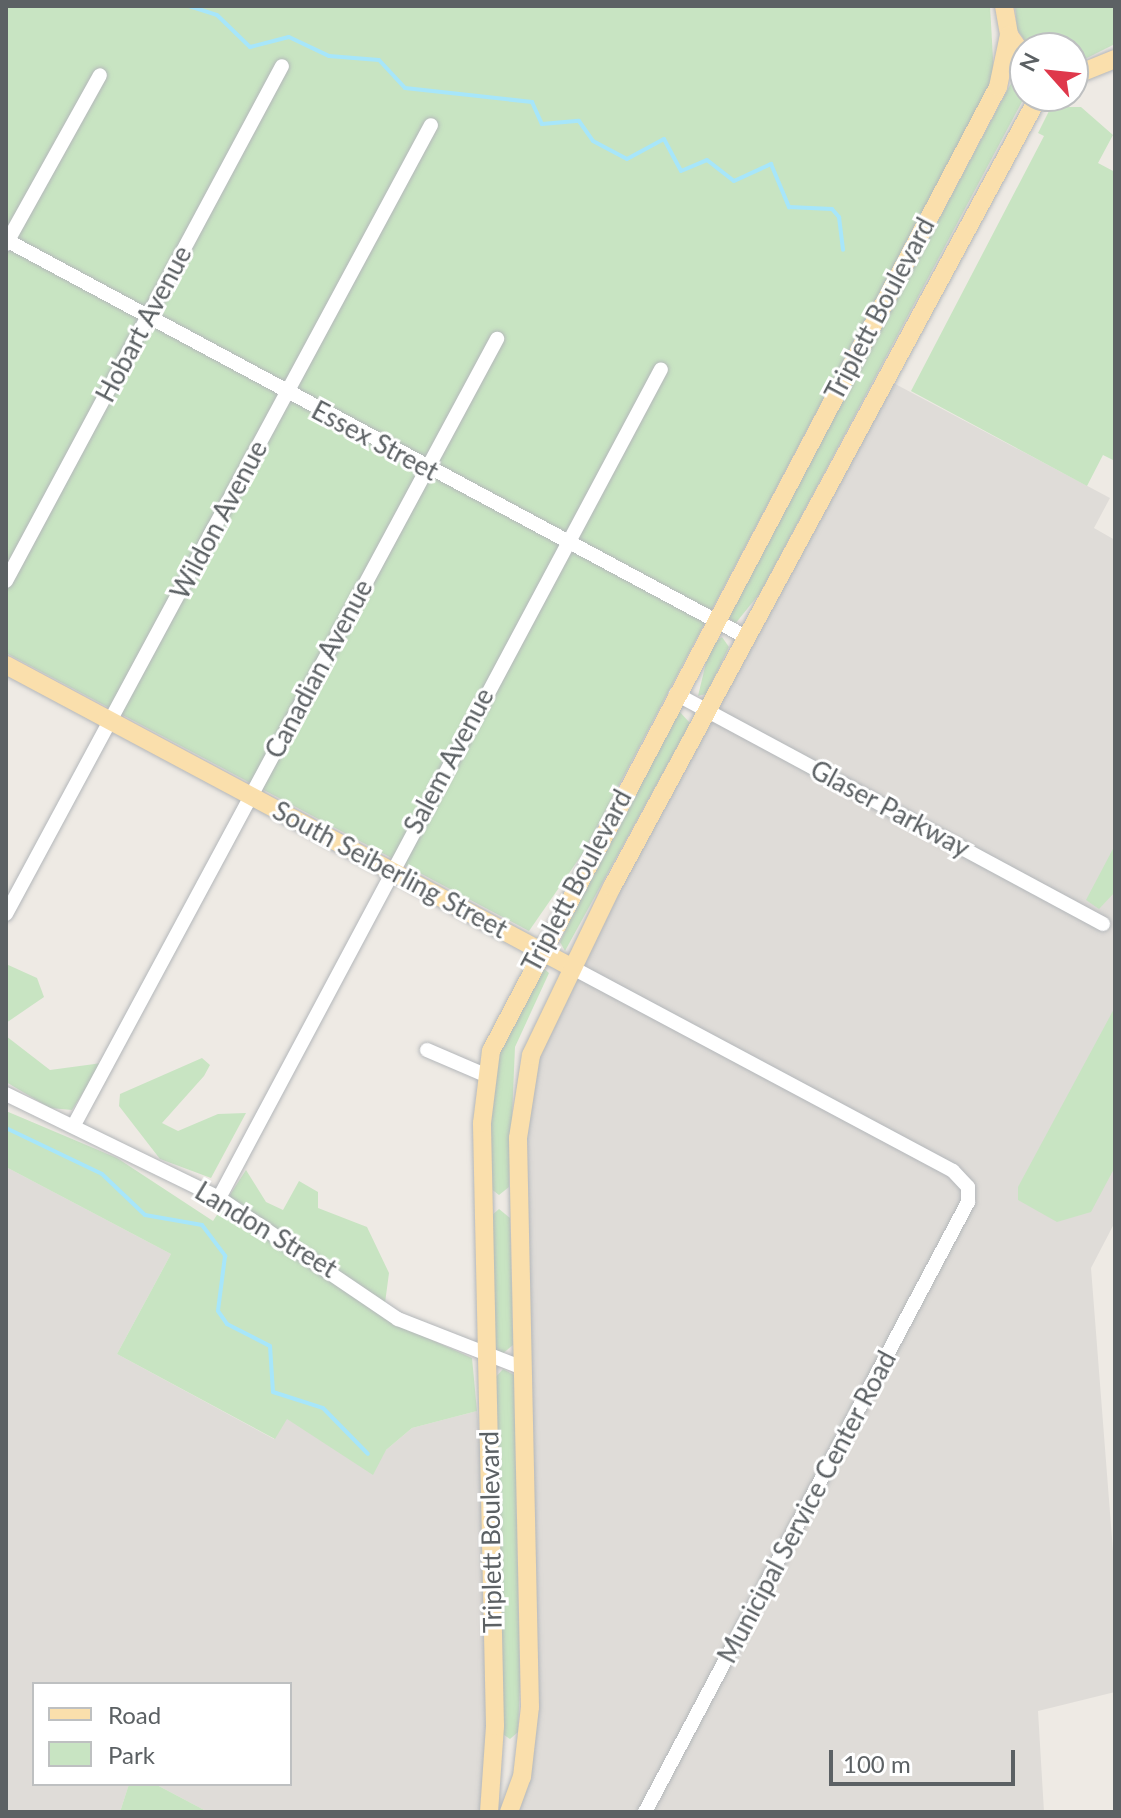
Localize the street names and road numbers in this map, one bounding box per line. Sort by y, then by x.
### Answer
street label: Triplett Boulevard [819,213,941,405]
street label: Hobart Avenue [90,240,198,408]
street label: Essex Street [306,395,444,487]
street label: Wildon Avenue [164,435,274,605]
street label: Canadian Avenue [259,574,379,764]
street label: Salem Avenue [397,683,501,839]
street label: Glaser Parkway [805,754,975,864]
street label: Triplett Boulevard [516,785,638,977]
street label: South Seiberling Street [267,795,513,945]
street label: Landon Street [190,1176,342,1284]
street label: Municipal Service Center Road [711,1345,903,1669]
street label: Triplett Boulevard [474,1431,508,1633]

